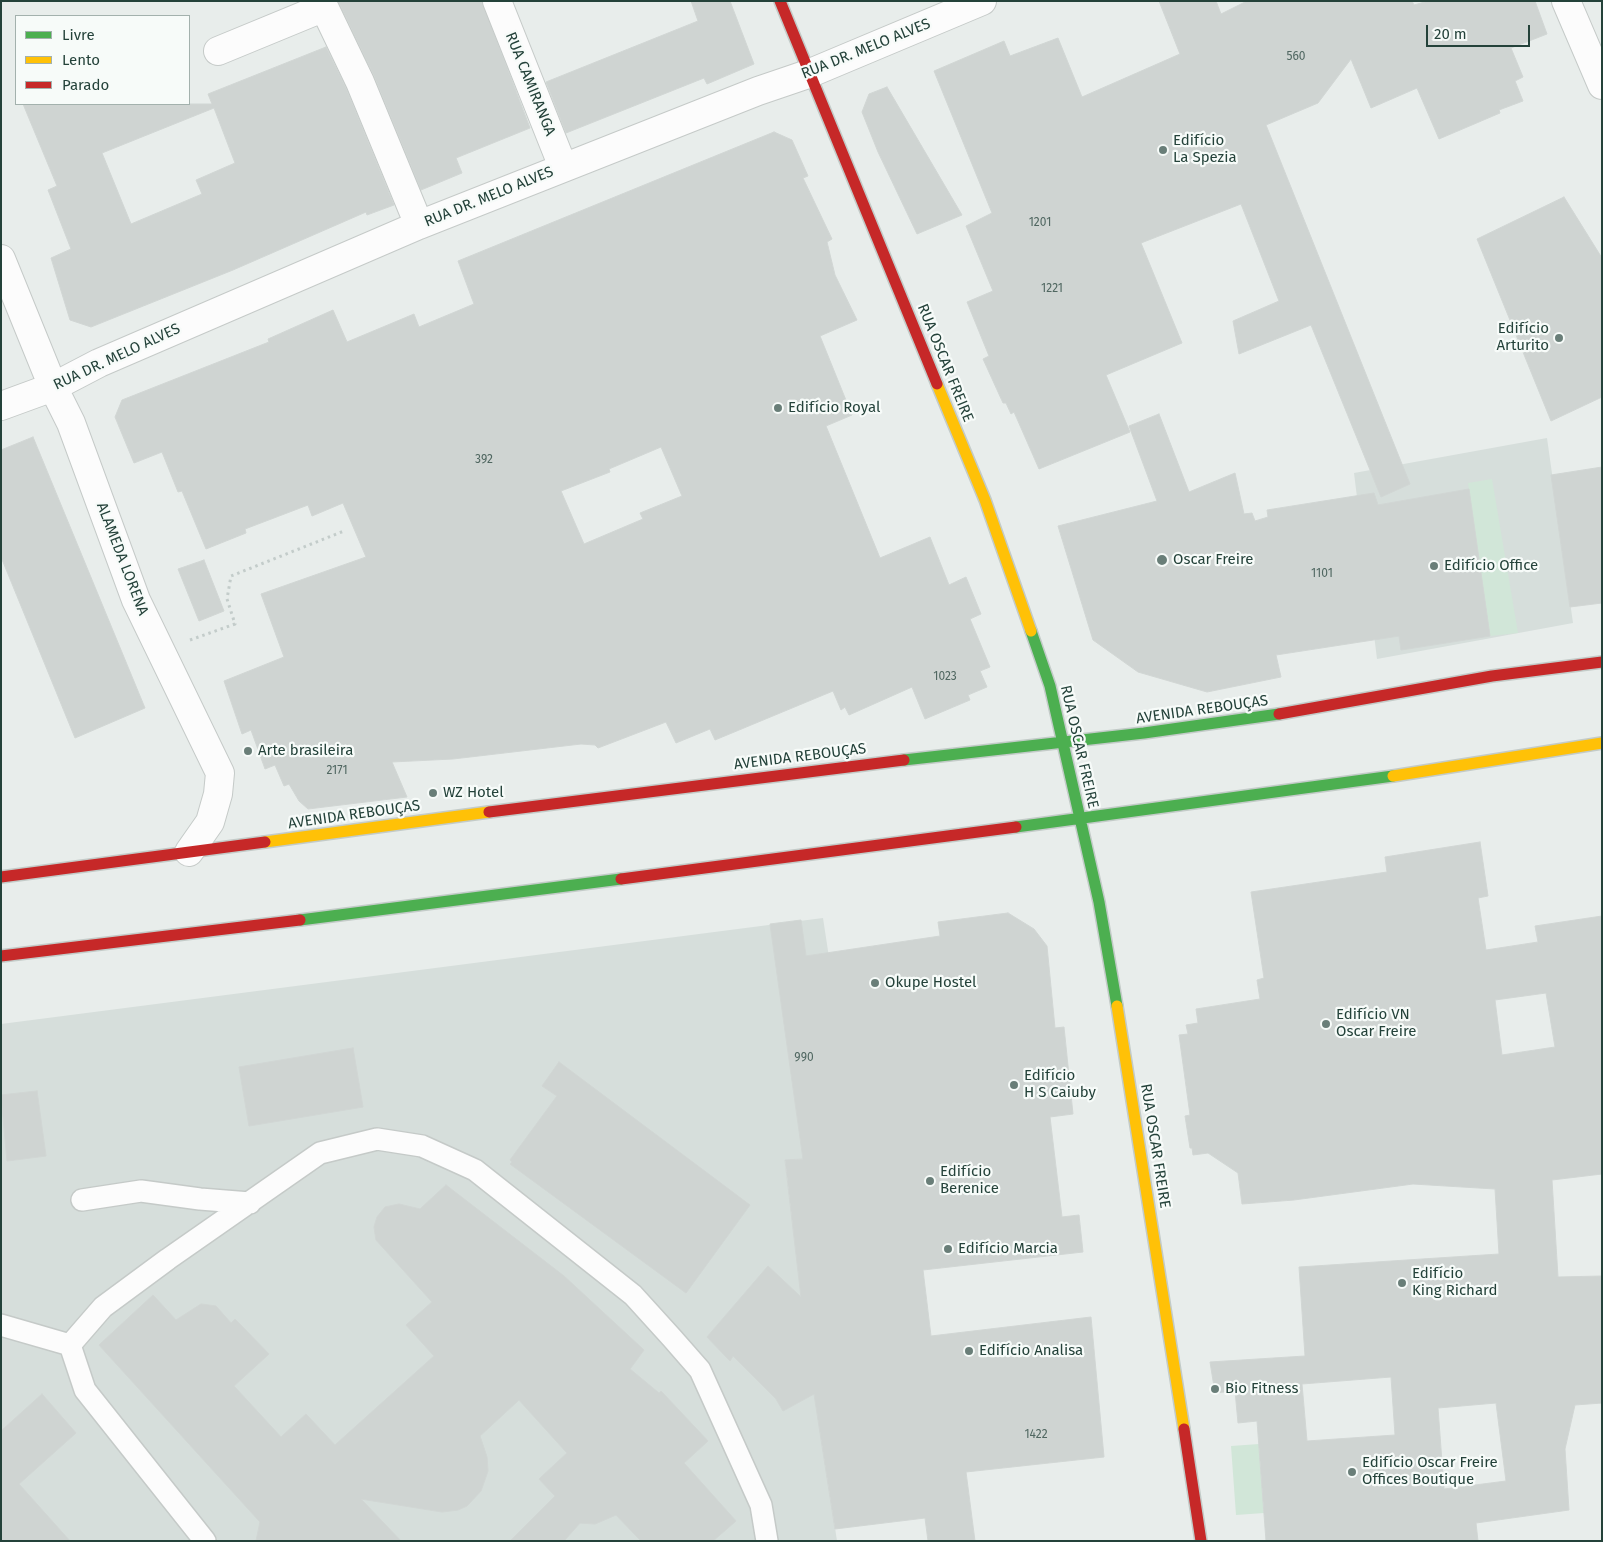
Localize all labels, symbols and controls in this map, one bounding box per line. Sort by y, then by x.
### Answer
legend [15,15,190,105]
street label: RUA DR. MELO ALVES [799,15,933,83]
scale bar [1428,15,1532,47]
text: 20 m [1434,25,1467,43]
text: Livre [62,26,95,44]
street label: RUA CAMIRANGA [501,29,559,139]
house number: 560 [1286,50,1306,64]
text: Lento [62,51,100,69]
text: Parado [62,76,109,94]
place label: Edifício La Spezia [1173,132,1237,167]
marker: Edifício La Spezia [1157,144,1169,156]
street label: RUA DR. MELO ALVES [422,163,556,231]
house number: 1201 [1029,216,1051,230]
house number: 1221 [1041,282,1063,296]
street label: RUA OSCAR FREIRE [913,301,977,425]
street label: RUA DR. MELO ALVES [51,320,183,394]
place label: Edifício Arturito [1497,320,1549,355]
marker: Edifício Arturito [1553,332,1565,344]
place label: Edifício Royal [788,399,880,417]
marker: Edifício Royal [772,402,784,414]
house number: 392 [475,453,493,467]
street label: ALAMEDA LORENA [92,500,152,618]
place label: Oscar Freire [1173,551,1253,569]
marker: Oscar Freire [1155,553,1169,567]
place label: Edifício Office [1444,557,1538,575]
marker: Edifício Office [1428,560,1440,572]
house number: 1101 [1311,567,1333,581]
house number: 1023 [933,670,957,684]
street label: RUA OSCAR FREIRE [1056,684,1102,810]
street label: AVENIDA REBOUÇAS [1135,692,1269,728]
street label: AVENIDA REBOUÇAS [733,740,867,774]
place label: Arte brasileira [258,742,353,760]
marker: Arte brasileira [242,745,254,757]
house number: 2171 [326,764,348,778]
place label: WZ Hotel [443,784,504,802]
marker: WZ Hotel [427,787,439,799]
street label: AVENIDA REBOUÇAS [287,797,421,833]
place label: Okupe Hostel [885,974,976,992]
marker: Okupe Hostel [869,977,881,989]
place label: Edifício VN Oscar Freire [1336,1006,1416,1041]
marker: Edifício VN Oscar Freire [1320,1018,1332,1030]
house number: 990 [794,1051,814,1065]
place label: Edifício H S Caiuby [1024,1067,1096,1102]
marker: Edifício H S Caiuby [1008,1079,1020,1091]
street label: RUA OSCAR FREIRE [1136,1082,1174,1210]
place label: Edifício Berenice [940,1163,999,1198]
marker: Edifício Berenice [924,1175,936,1187]
place label: Edifício Marcia [958,1240,1058,1258]
marker: Edifício Marcia [942,1243,954,1255]
place label: Edifício King Richard [1412,1265,1497,1300]
marker: Edifício King Richard [1396,1277,1408,1289]
place label: Edifício Analisa [979,1342,1083,1360]
marker: Edifício Analisa [963,1345,975,1357]
place label: Bio Fitness [1225,1380,1298,1398]
marker: Bio Fitness [1209,1383,1221,1395]
house number: 1422 [1024,1428,1048,1442]
place label: Edifício Oscar Freire Offices Boutique [1362,1454,1498,1489]
marker: Edifício Oscar Freire Offices Boutique [1346,1466,1358,1478]

